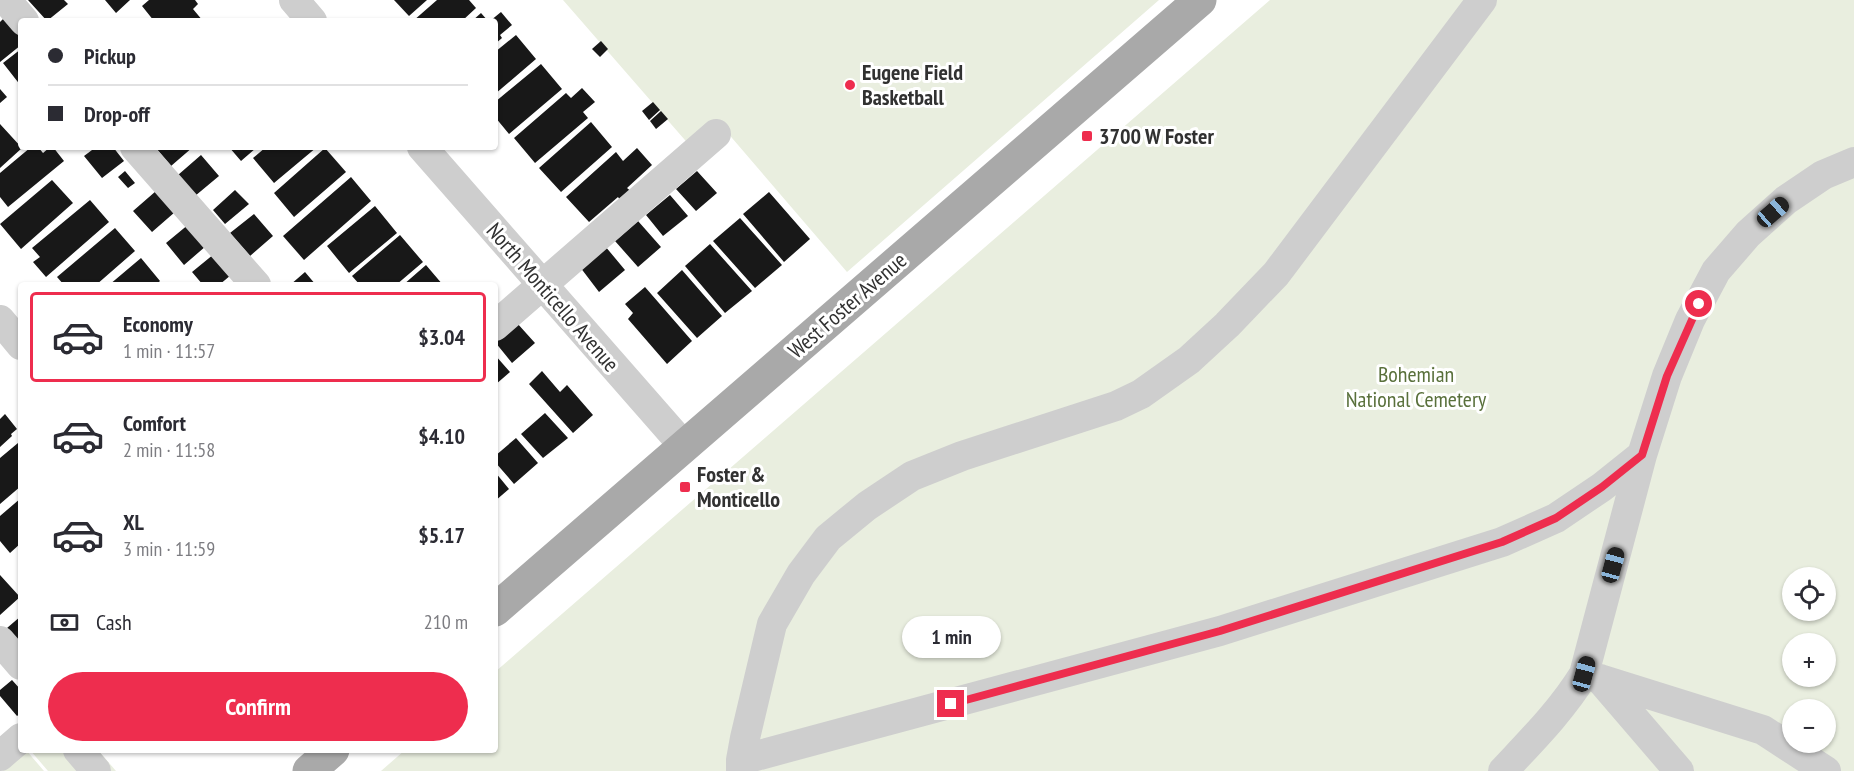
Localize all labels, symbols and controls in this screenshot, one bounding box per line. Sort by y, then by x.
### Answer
text: Pickup [84,42,136,70]
place label: Eugene Field Basketball [862,58,963,111]
marker: Eugene Field Basketball [843,78,857,92]
text: Drop-off [84,100,150,128]
place label: 3700 W Foster [1099,122,1214,150]
marker: 3700 W Foster [1080,129,1094,143]
car [1754,193,1792,231]
street label: North Monticello Avenue [481,217,625,377]
street label: West Foster Avenue [782,246,912,364]
route start [1685,290,1712,317]
icon: car [51,310,105,364]
text: Economy [123,310,193,338]
text: $3.04 [418,323,465,351]
text: 1 min · 11:57 [123,338,215,364]
park label: Bohemian National Cemetery [1346,360,1487,413]
icon: car [51,409,105,463]
text: Comfort [123,409,186,437]
text: $4.10 [418,422,465,450]
text: 2 min · 11:58 [123,437,215,463]
place label: Foster & Monticello [697,460,780,513]
marker: Foster & Monticello [678,480,692,494]
icon: car [51,508,105,562]
text: XL [123,508,144,536]
text: $5.17 [418,521,465,549]
text: 3 min · 11:59 [123,536,215,562]
car [1600,545,1626,585]
map controls [1782,567,1836,753]
button: locate [1782,567,1836,621]
icon: cash [48,606,81,639]
text: Cash [96,608,132,636]
text: 210 m [424,609,468,635]
callout: 1 min [902,617,1000,659]
text: 1 min [931,624,972,650]
button: + [1782,633,1836,687]
car [1571,654,1597,694]
button: Confirm [48,672,468,741]
route end [937,690,964,717]
button: − [1782,699,1836,753]

